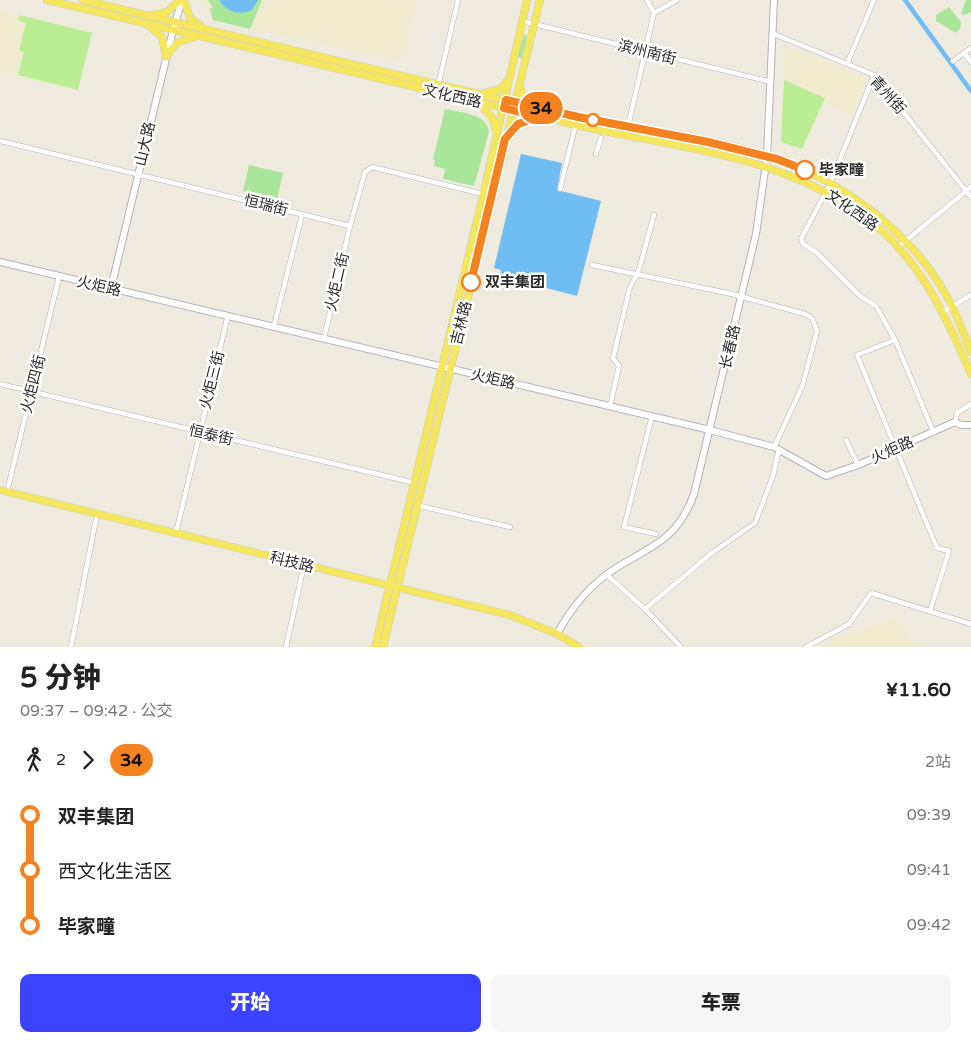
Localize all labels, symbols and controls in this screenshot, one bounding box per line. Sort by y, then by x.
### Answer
street label: 滨州南街 [616,36,678,68]
street label: 青州街 [866,72,910,118]
street label: 文化西路 [421,80,483,112]
line badge: 34 [518,92,564,124]
text: 34 [530,97,552,119]
unlabelled marker [586,113,600,127]
street label: 山大路 [131,120,159,168]
marker: 毕家疃 [795,160,815,180]
place label: 毕家疃 [819,161,864,179]
street label: 文化西路 [822,185,882,235]
street label: 恒瑞街 [242,191,290,219]
street label: 火炬二街 [321,251,353,313]
street label: 火炬路 [75,272,123,300]
marker: 双丰集团 [461,272,481,292]
place label: 双丰集团 [485,273,545,291]
street label: 吉林路 [447,299,475,347]
street label: 长春路 [716,323,744,371]
street label: 火炬三街 [196,349,228,411]
street label: 火炬四街 [17,353,49,415]
street label: 火炬路 [469,365,517,393]
street label: 恒泰街 [187,421,235,449]
street label: 火炬路 [868,433,916,467]
street label: 科技路 [268,548,316,576]
text: 5 分钟 [20,661,101,695]
text: ¥11.60 [886,679,951,701]
text: 09:37 – 09:42 · 公交 [20,701,172,721]
icon: walk [20,746,48,774]
icon: forward [74,746,102,774]
text: 34 [120,749,143,771]
text: 2 [56,750,66,770]
text: 2站 [925,752,951,772]
text: 09:39 [907,805,951,825]
text: 双丰集团 [58,806,134,828]
text: 09:41 [907,860,951,880]
text: 西文化生活区 [58,861,172,883]
text: 09:42 [907,915,951,935]
text: 毕家疃 [58,916,115,938]
button: 开始 [20,974,481,1032]
button: 车票 [491,974,951,1032]

